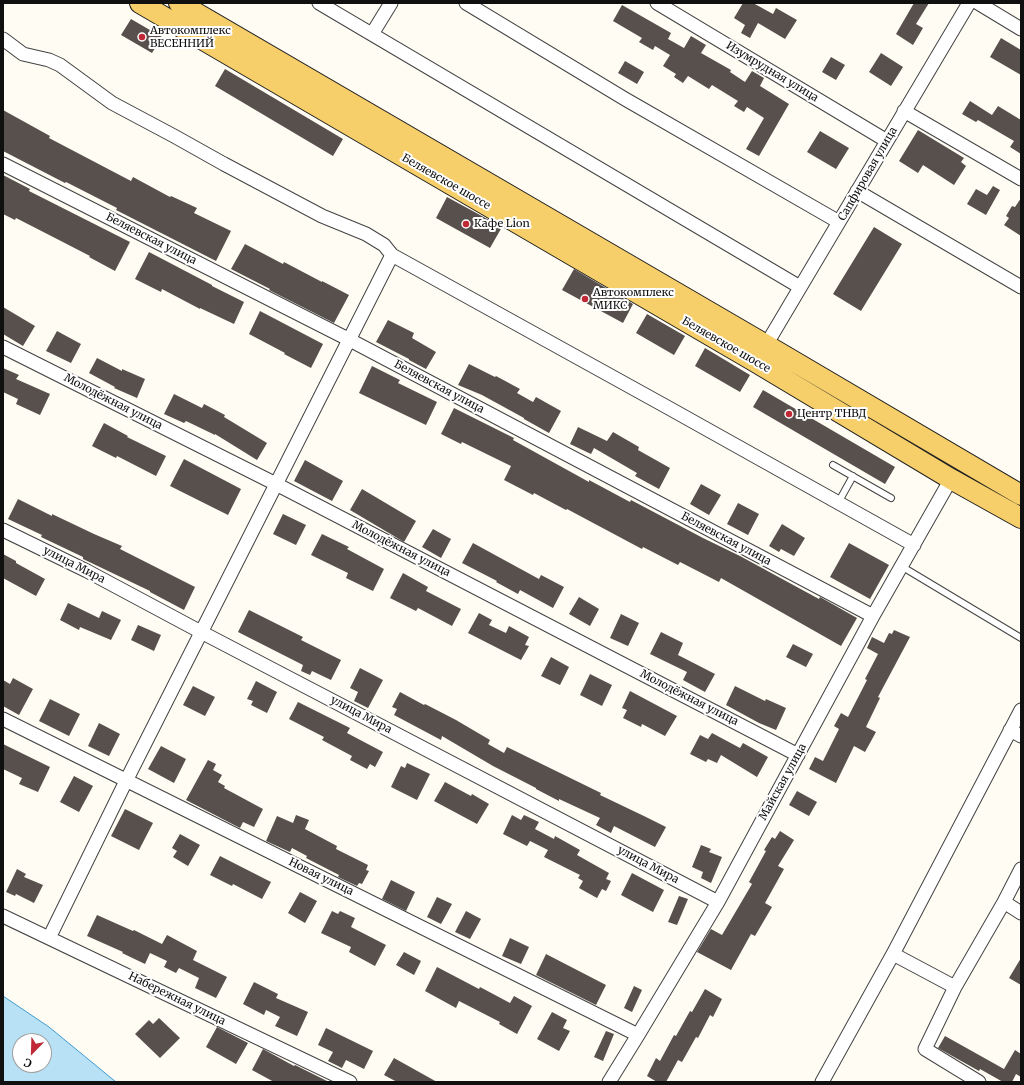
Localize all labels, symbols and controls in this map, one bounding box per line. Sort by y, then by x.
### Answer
place label: Автокомплекс ВЕСЕННИЙ [150,24,231,50]
marker: Автокомплекс ВЕСЕННИЙ [137,32,147,42]
street label: Изумрудная улица [723,39,821,105]
street label: Сапфировая улица [836,125,900,223]
street label: Беляевское шоссе [399,151,493,213]
street label: Беляевская улица [103,210,199,268]
place label: Кафе Lion [474,217,530,231]
marker: Кафе Lion [461,219,471,229]
place label: Автокомплекс МИКС [593,286,674,312]
marker: Автокомплекс МИКС [580,294,590,304]
street label: Беляевское шоссе [679,314,773,376]
street label: Беляевская улица [392,358,486,416]
street label: Молодёжная улица [62,371,164,433]
place label: Центр ТНВД [797,407,866,421]
marker: Центр ТНВД [784,409,794,419]
street label: Беляевская улица [679,510,773,568]
street label: Молодёжная улица [350,518,452,580]
street label: улица Мира [41,544,107,586]
street label: Молодёжная улица [638,667,740,729]
street label: улица Мира [328,693,394,737]
street label: Майская улица [756,741,810,823]
street label: улица Мира [615,843,681,887]
street label: Новая улица [286,856,356,898]
street label: Набережная улица [126,970,228,1028]
north arrow [12,1033,52,1073]
text: С [22,1055,34,1071]

